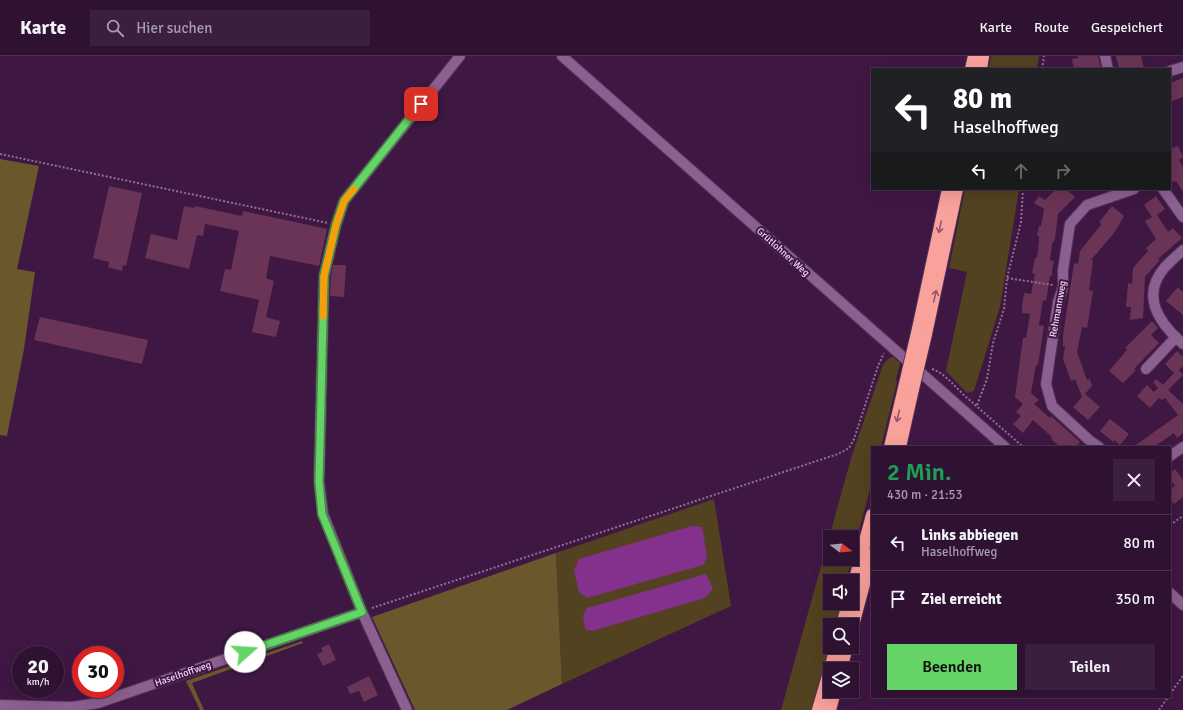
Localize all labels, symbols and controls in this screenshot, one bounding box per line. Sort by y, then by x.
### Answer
search box [90,10,370,46]
text: Karte [20,16,66,40]
icon: search [104,17,126,39]
text: Hier suchen [136,19,212,37]
text: Karte [979,19,1012,36]
text: Route [1034,19,1069,36]
text: Gespeichert [1091,19,1163,36]
text: 80 m [953,82,1012,116]
icon: left [887,84,939,136]
pin [404,87,438,121]
icon: arrive [410,93,432,115]
text: Haselhoffweg [953,116,1059,138]
icon: left [968,160,990,182]
icon: ahead [1010,160,1032,182]
icon: right [1052,160,1074,182]
one-way arrow [936,220,944,233]
street label: Grütlohner Weg [754,225,812,279]
street label: Rehmannweg [1047,280,1069,338]
one-way arrow [931,290,939,303]
one-way arrow [893,409,901,422]
text: 2 Min. [887,457,952,487]
button: close [1113,459,1155,501]
text: 430 m · 21:53 [887,487,963,503]
text: Links abbiegen [921,526,1018,544]
north arrow [823,530,859,566]
map controls [823,530,859,698]
icon: left [887,532,909,554]
text: 80 m [1124,534,1155,552]
text: Haselhoffweg [921,544,997,560]
button: sound [823,574,859,610]
icon: arrive [887,588,909,610]
text: Ziel erreicht [921,590,1002,608]
text: 350 m [1115,590,1155,608]
button: search [823,618,859,654]
position arrow [224,631,266,673]
button: Beenden [887,644,1017,690]
button: Teilen [1025,644,1155,690]
speed limit sign: 30 [72,646,124,698]
text: 20 [27,654,49,679]
street label: Haselhoffweg [153,659,213,689]
button: layers [823,662,859,698]
text: km/h [27,676,49,688]

